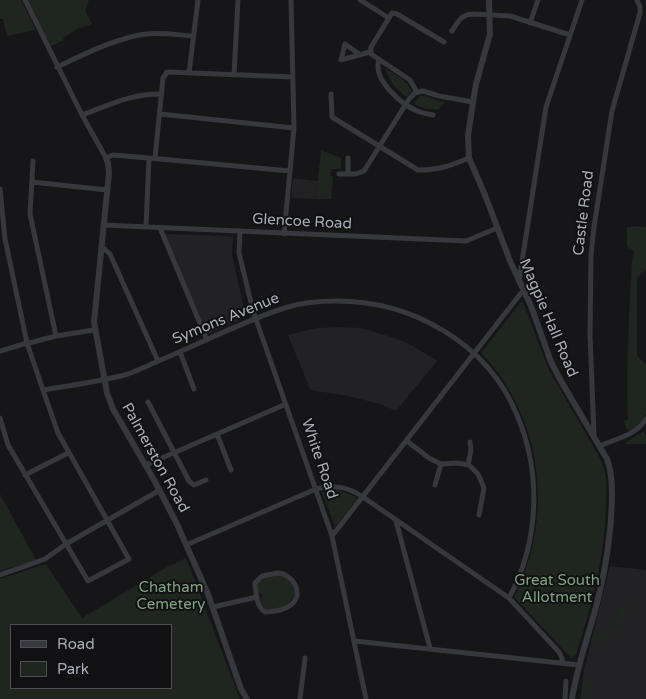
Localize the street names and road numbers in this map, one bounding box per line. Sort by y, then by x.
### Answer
street label: Castle Road [570,169,598,257]
street label: Glencoe Road [252,210,352,234]
street label: Magpie Hall Road [515,256,581,380]
street label: Symons Avenue [170,289,282,349]
street label: Palmerston Road [117,400,193,516]
street label: White Road [297,416,341,502]

